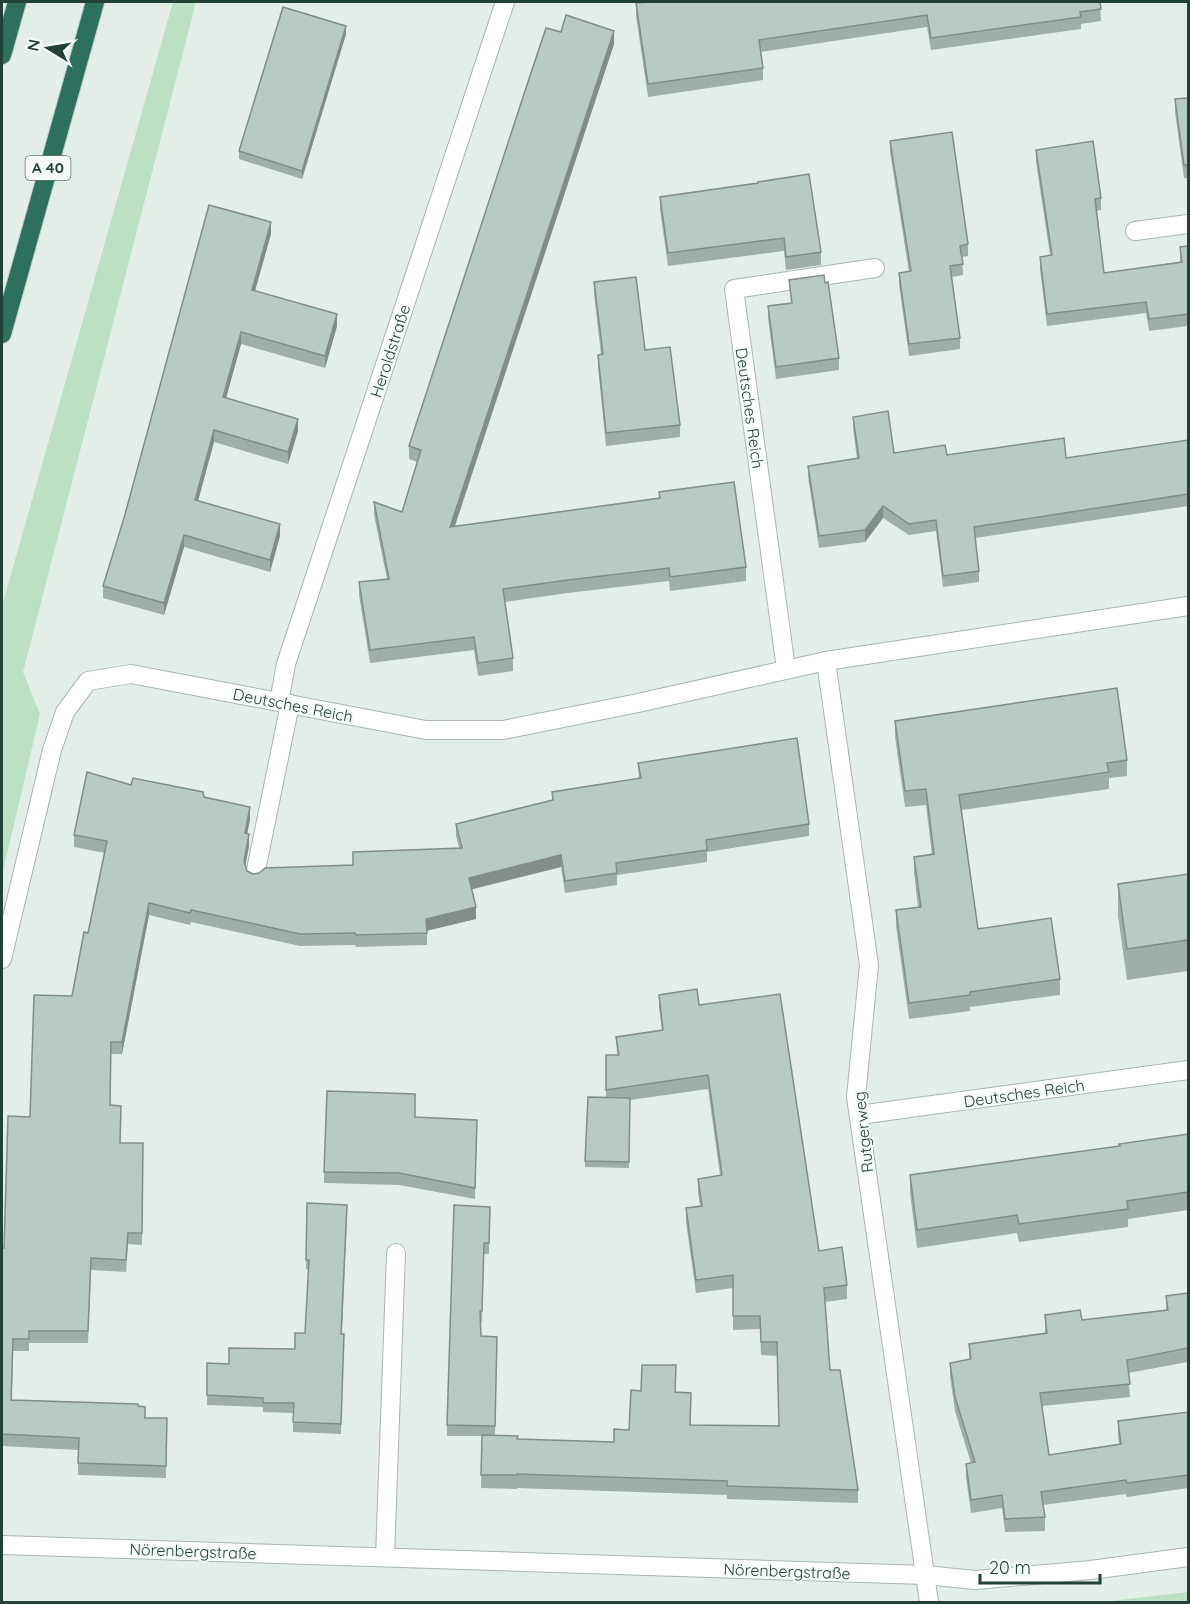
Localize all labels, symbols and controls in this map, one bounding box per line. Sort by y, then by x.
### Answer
north arrow [18,18,78,78]
text: N [22,37,44,53]
road number: A 40 [26,156,70,180]
street label: Heroldstraße [366,302,414,400]
street label: Deutsches Reich [732,346,768,470]
street label: Deutsches Reich [231,684,355,726]
street label: Deutsches Reich [962,1075,1086,1111]
street label: Rutgerweg [849,1090,877,1174]
street label: Nörenbergstraße [129,1539,257,1563]
scale bar [980,1547,1100,1585]
text: 20 m [989,1556,1031,1579]
street label: Nörenbergstraße [723,1559,851,1583]

